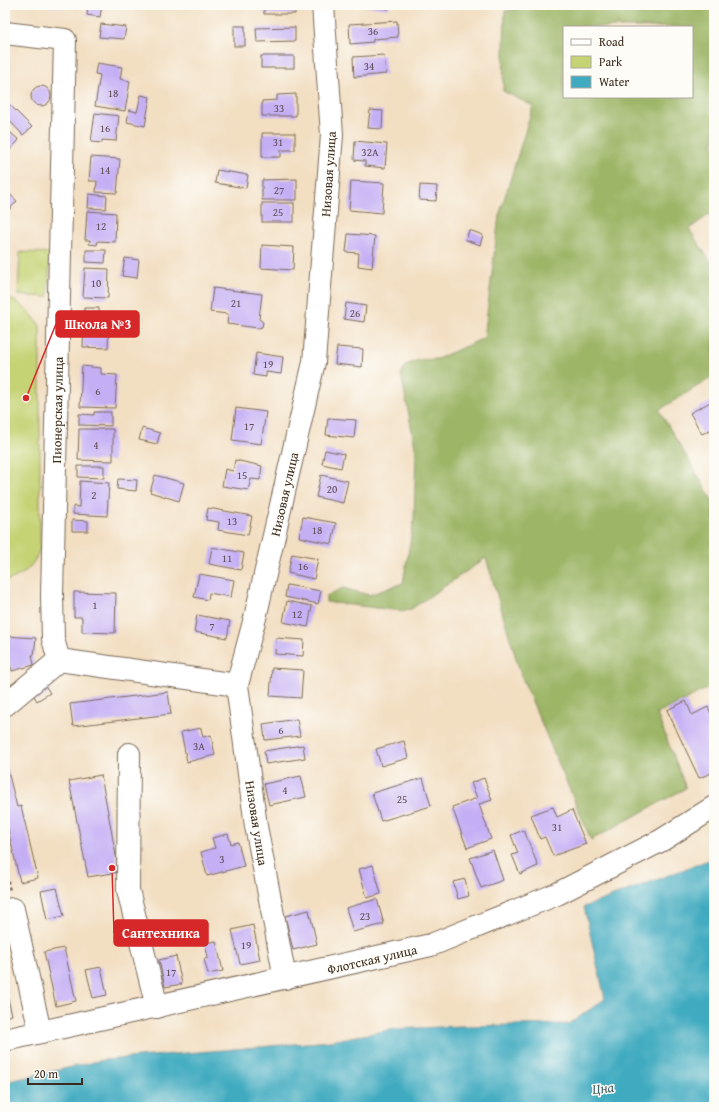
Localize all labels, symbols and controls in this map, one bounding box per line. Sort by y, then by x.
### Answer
house number: 36 [368,23,378,39]
legend [563,26,693,98]
text: Road [599,33,625,50]
text: Park [599,53,623,70]
house number: 34 [364,58,374,74]
text: Water [599,73,629,90]
house number: 18 [108,85,118,101]
house number: 33 [274,100,284,116]
house number: 16 [100,120,110,136]
street label: Низовая улица [316,130,341,217]
house number: 31 [273,134,283,150]
house number: 32А [361,144,379,160]
house number: 14 [100,162,110,178]
house number: 27 [274,182,284,198]
house number: 25 [273,204,283,220]
house number: 12 [96,218,106,234]
house number: 10 [91,275,101,291]
house number: 21 [231,295,241,311]
house number: 26 [350,305,360,321]
callout: Школа №3 [56,311,139,337]
text: Школа №3 [64,314,132,334]
street label: Пионерская улица [47,356,68,464]
house number: 19 [263,356,273,372]
house number: 6 [95,383,101,399]
house number: 17 [244,418,254,434]
house number: 4 [93,437,99,453]
street label: Низовая улица [266,449,304,538]
house number: 15 [237,467,247,483]
house number: 20 [327,481,337,497]
house number: 2 [91,487,97,503]
house number: 13 [227,513,237,529]
house number: 18 [312,522,322,538]
house number: 11 [222,550,232,566]
house number: 16 [298,558,308,574]
house number: 1 [92,597,98,613]
house number: 12 [292,606,302,622]
house number: 7 [209,618,215,634]
house number: 6 [278,722,284,738]
house number: 3А [193,738,205,754]
street label: Низовая улица [240,779,273,868]
house number: 4 [282,782,288,798]
house number: 25 [397,791,407,807]
house number: 31 [552,819,562,835]
house number: 3 [219,851,225,867]
house number: 23 [360,908,370,924]
callout: Сантехника [114,920,208,946]
text: Сантехника [122,923,201,943]
house number: 19 [241,937,251,953]
street label: Флотская улица [325,940,420,979]
house number: 17 [166,964,176,980]
scale bar [28,1060,82,1086]
text: 20 m [34,1065,58,1082]
water label: Цна [591,1077,616,1099]

